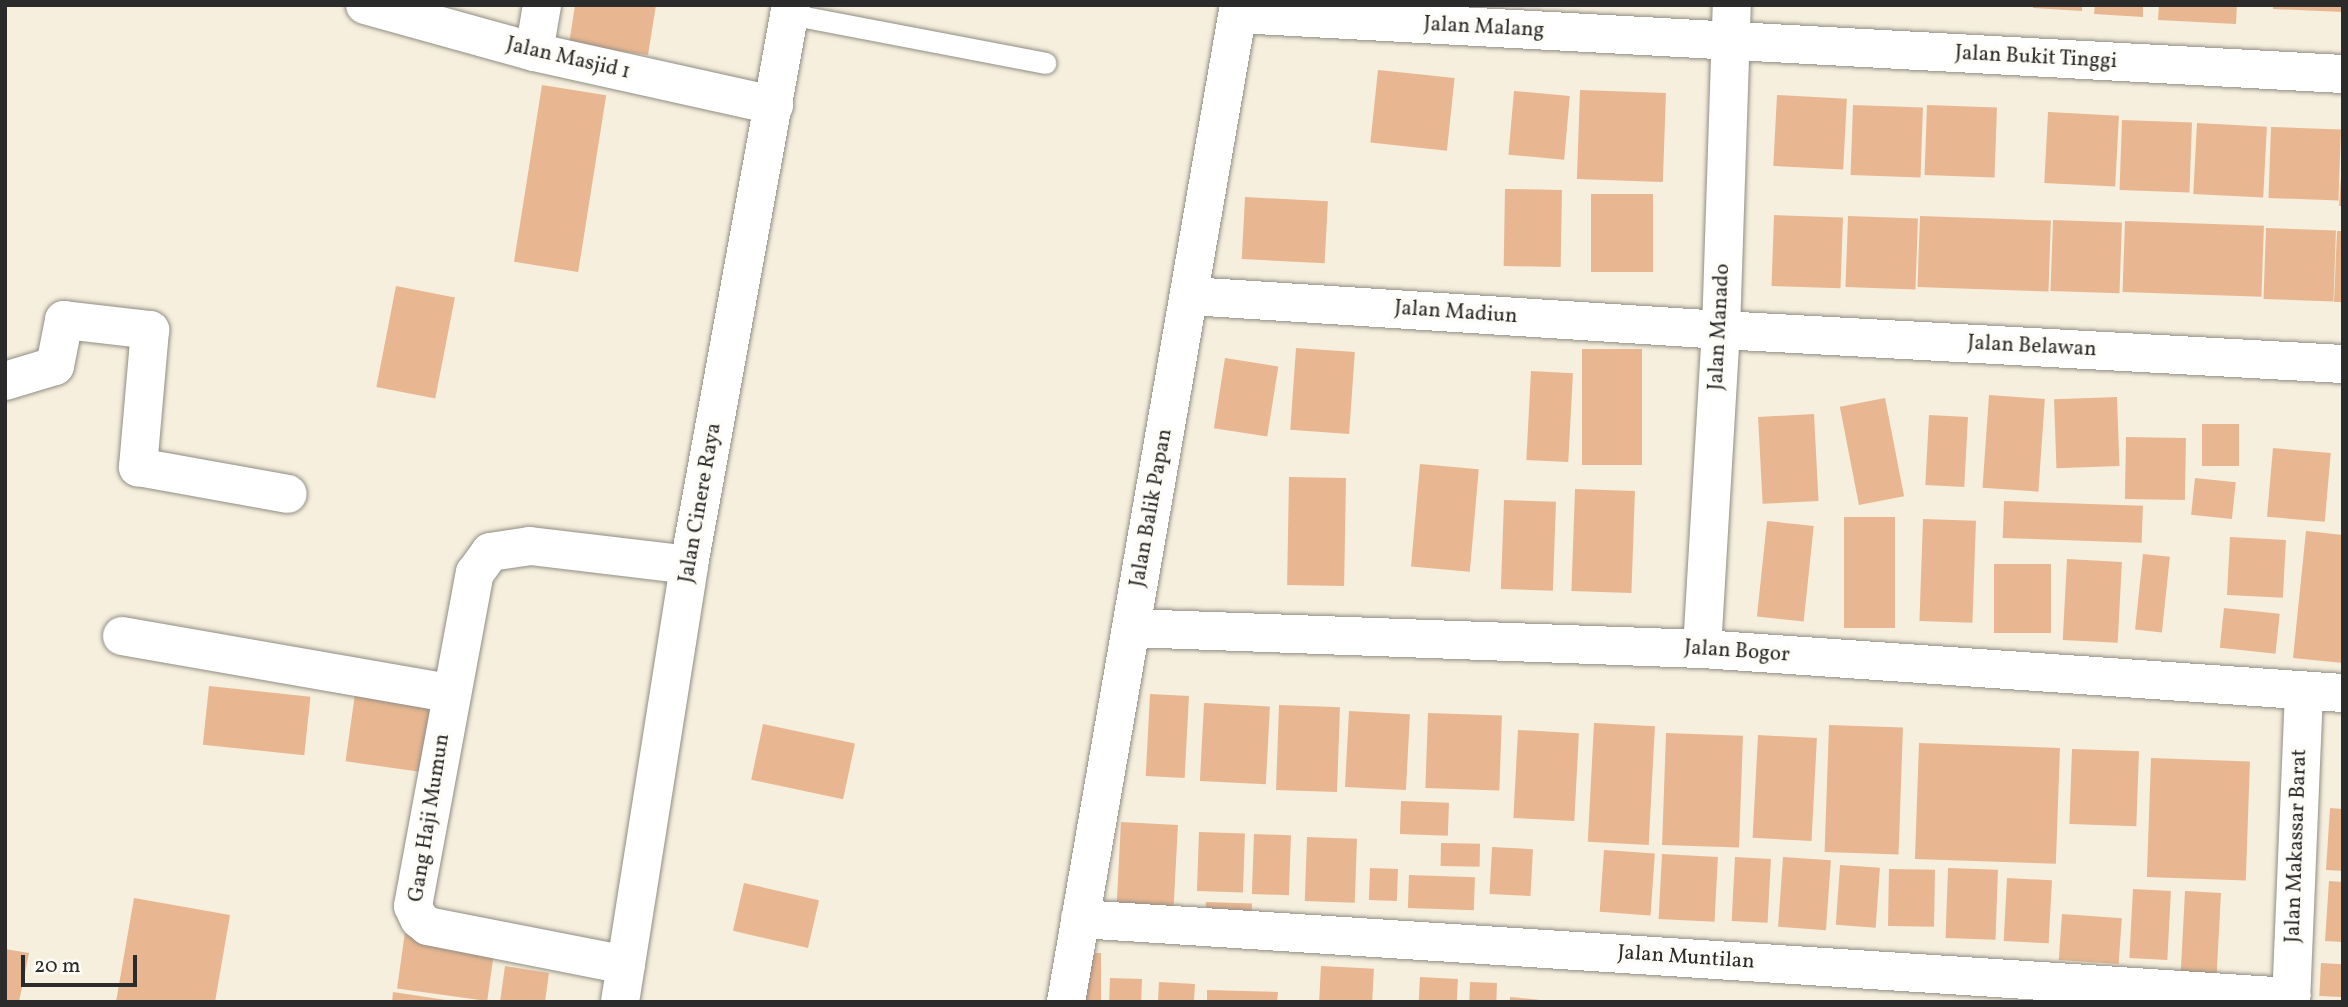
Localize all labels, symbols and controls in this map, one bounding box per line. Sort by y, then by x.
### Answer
street label: Jalan Malang [1423,12,1545,44]
street label: Jalan Masjid 1 [504,33,632,85]
street label: Jalan Bukit Tinggi [1954,41,2118,75]
street label: Jalan Manado [1704,263,1736,391]
street label: Jalan Madiun [1394,296,1518,330]
street label: Jalan Belawan [1967,331,2097,363]
street label: Jalan Cinere Raya [674,421,728,585]
street label: Jalan Balik Papan [1126,427,1178,589]
street label: Jalan Bogor [1683,636,1791,668]
street label: Gang Haji Mumun [404,732,456,904]
street label: Jalan Makassar Barat [2281,749,2313,943]
scale bar [24,940,140,984]
street label: Jalan Muntilan [1617,941,1755,975]
text: 20 m [34,952,80,981]

